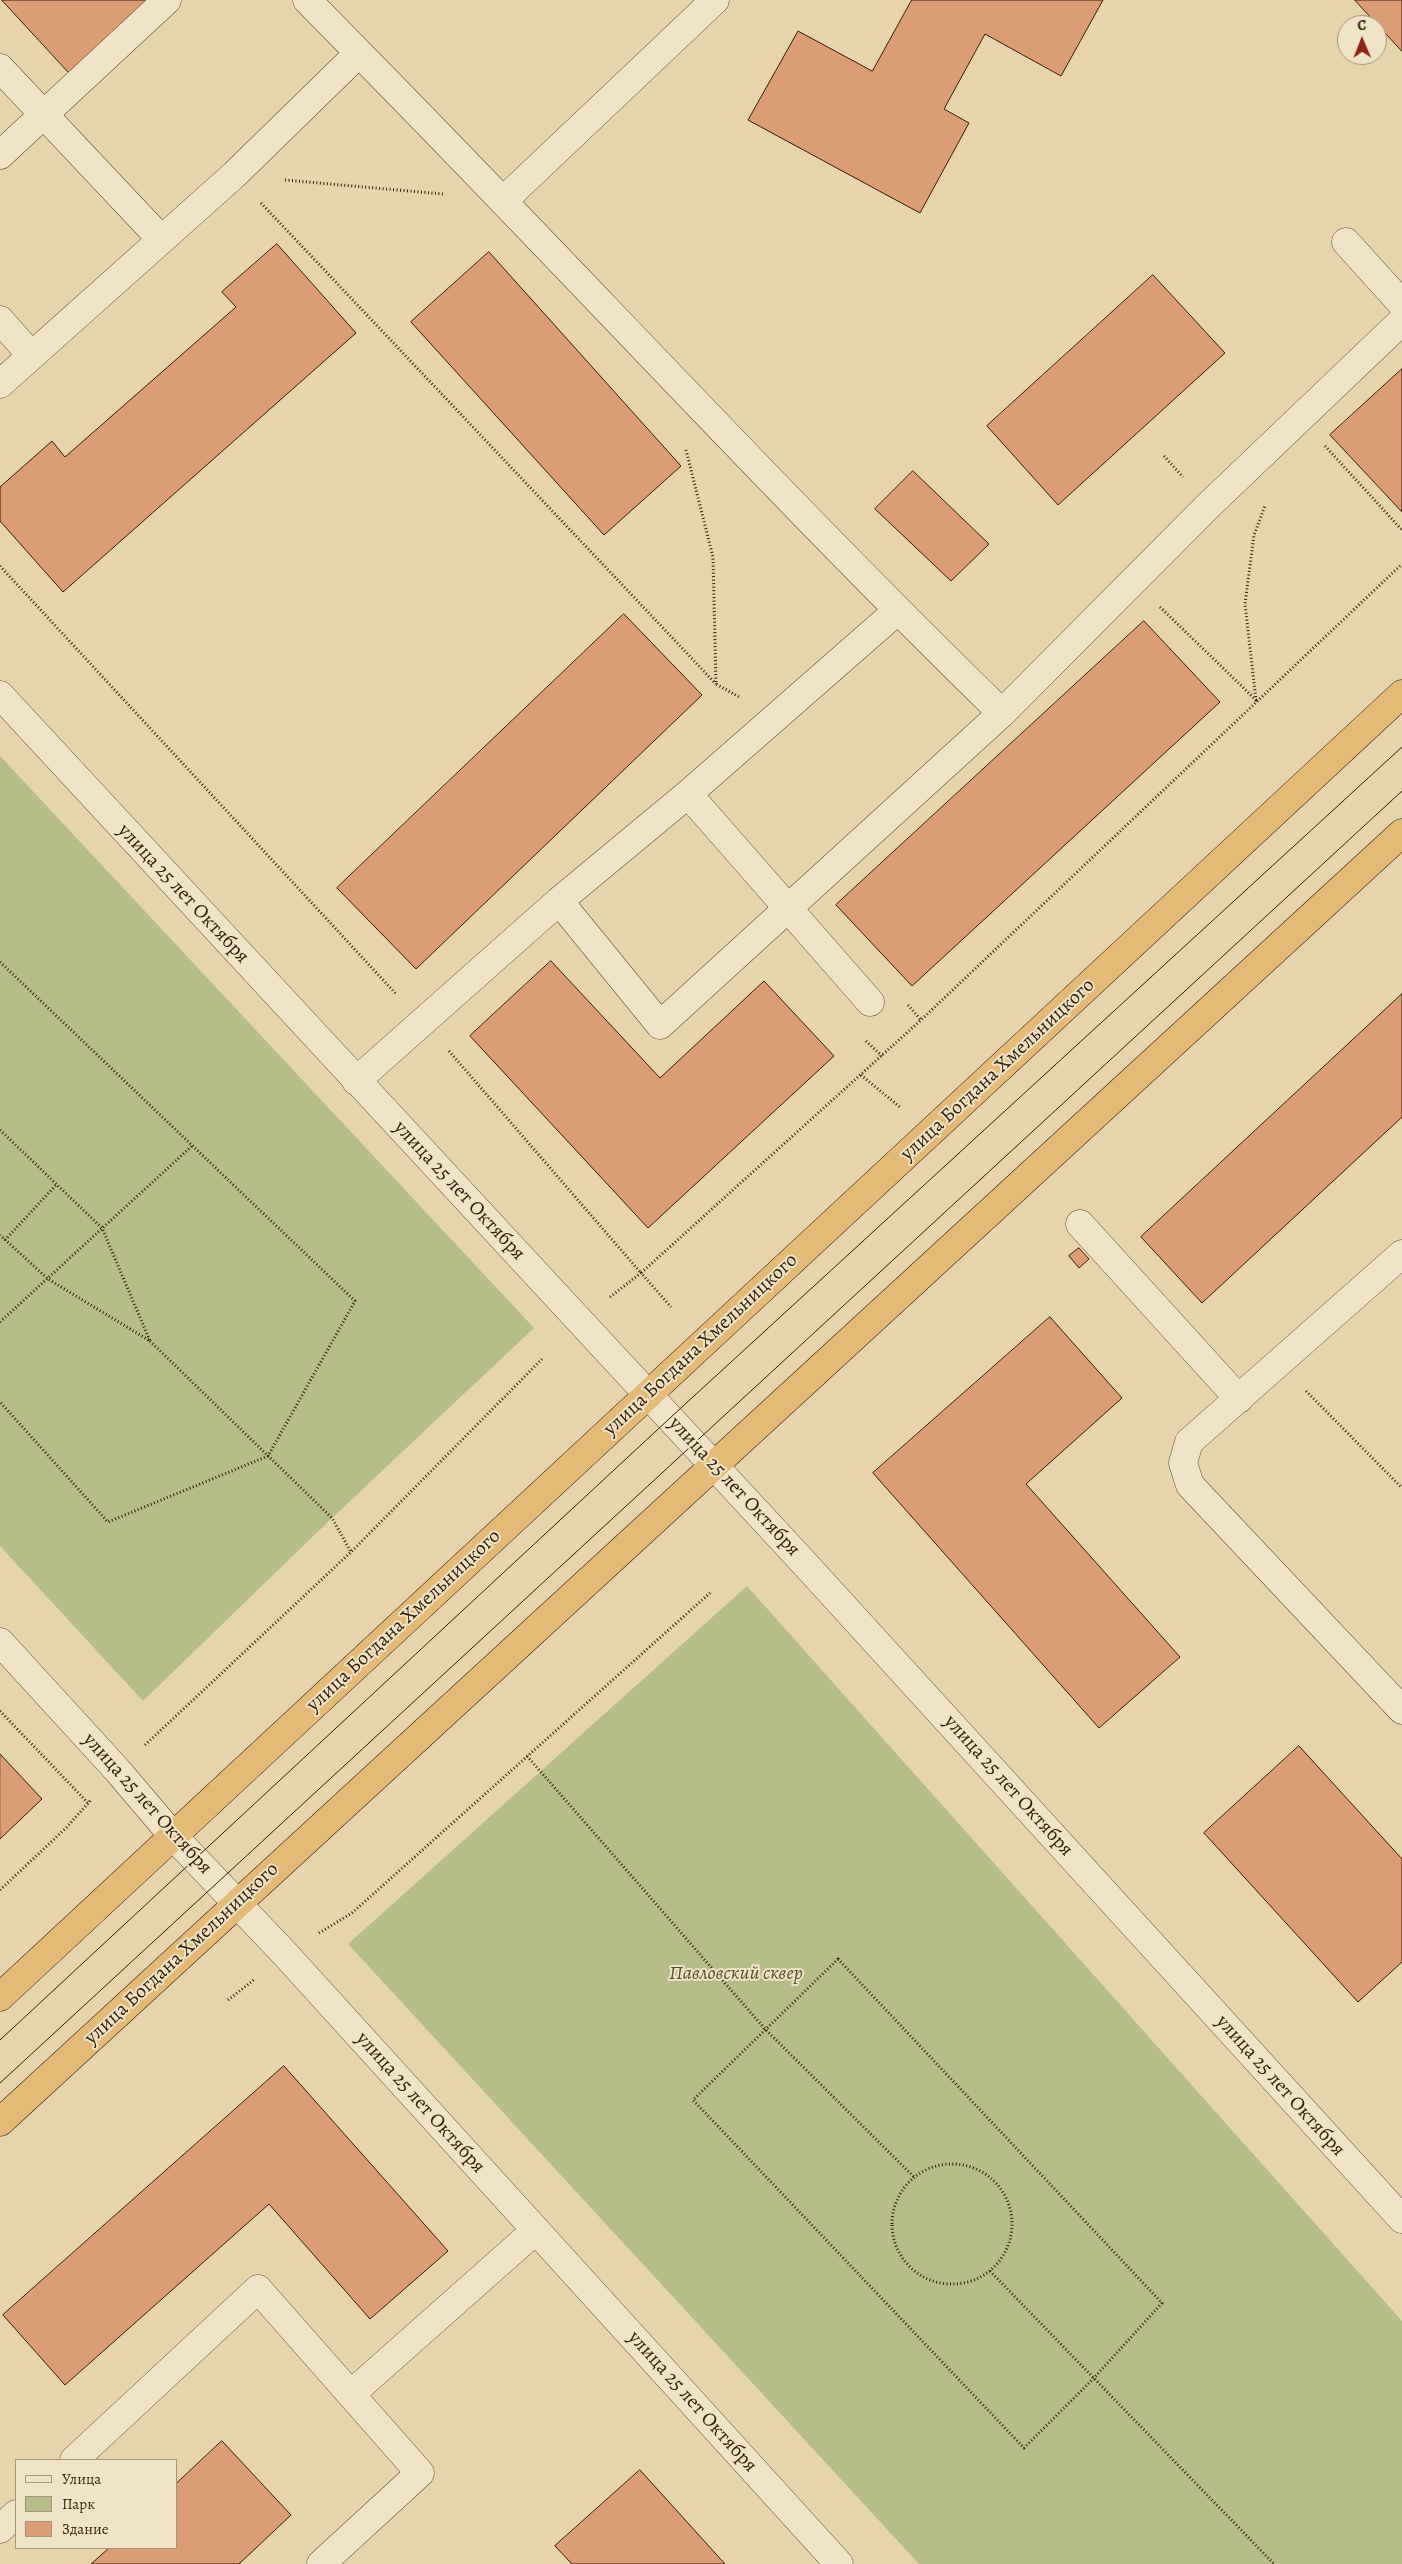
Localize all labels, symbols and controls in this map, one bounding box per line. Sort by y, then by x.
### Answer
north arrow [1337,15,1387,65]
text: С [1357,16,1366,35]
street label: улица 25 лет Октября [112,819,254,969]
street label: улица Богдана Хмельницкого [896,974,1100,1166]
street label: улица 25 лет Октября [388,1116,530,1266]
street label: улица Богдана Хмельницкого [599,1249,803,1441]
street label: улица 25 лет Октября [663,1412,805,1562]
street label: улица Богдана Хмельницкого [302,1525,506,1717]
street label: улица 25 лет Октября [938,1710,1078,1862]
street label: улица 25 лет Октября [77,1728,217,1880]
street label: улица Богдана Хмельницкого [80,1858,284,2050]
park label: Павловский сквер [669,1962,803,1986]
street label: улица 25 лет Октября [1210,2010,1350,2162]
street label: улица 25 лет Октября [350,2027,490,2179]
street label: улица 25 лет Октября [622,2326,762,2478]
legend [15,2459,178,2549]
text: Улица [62,2469,101,2489]
text: Парк [62,2494,95,2514]
text: Здание [62,2519,109,2539]

